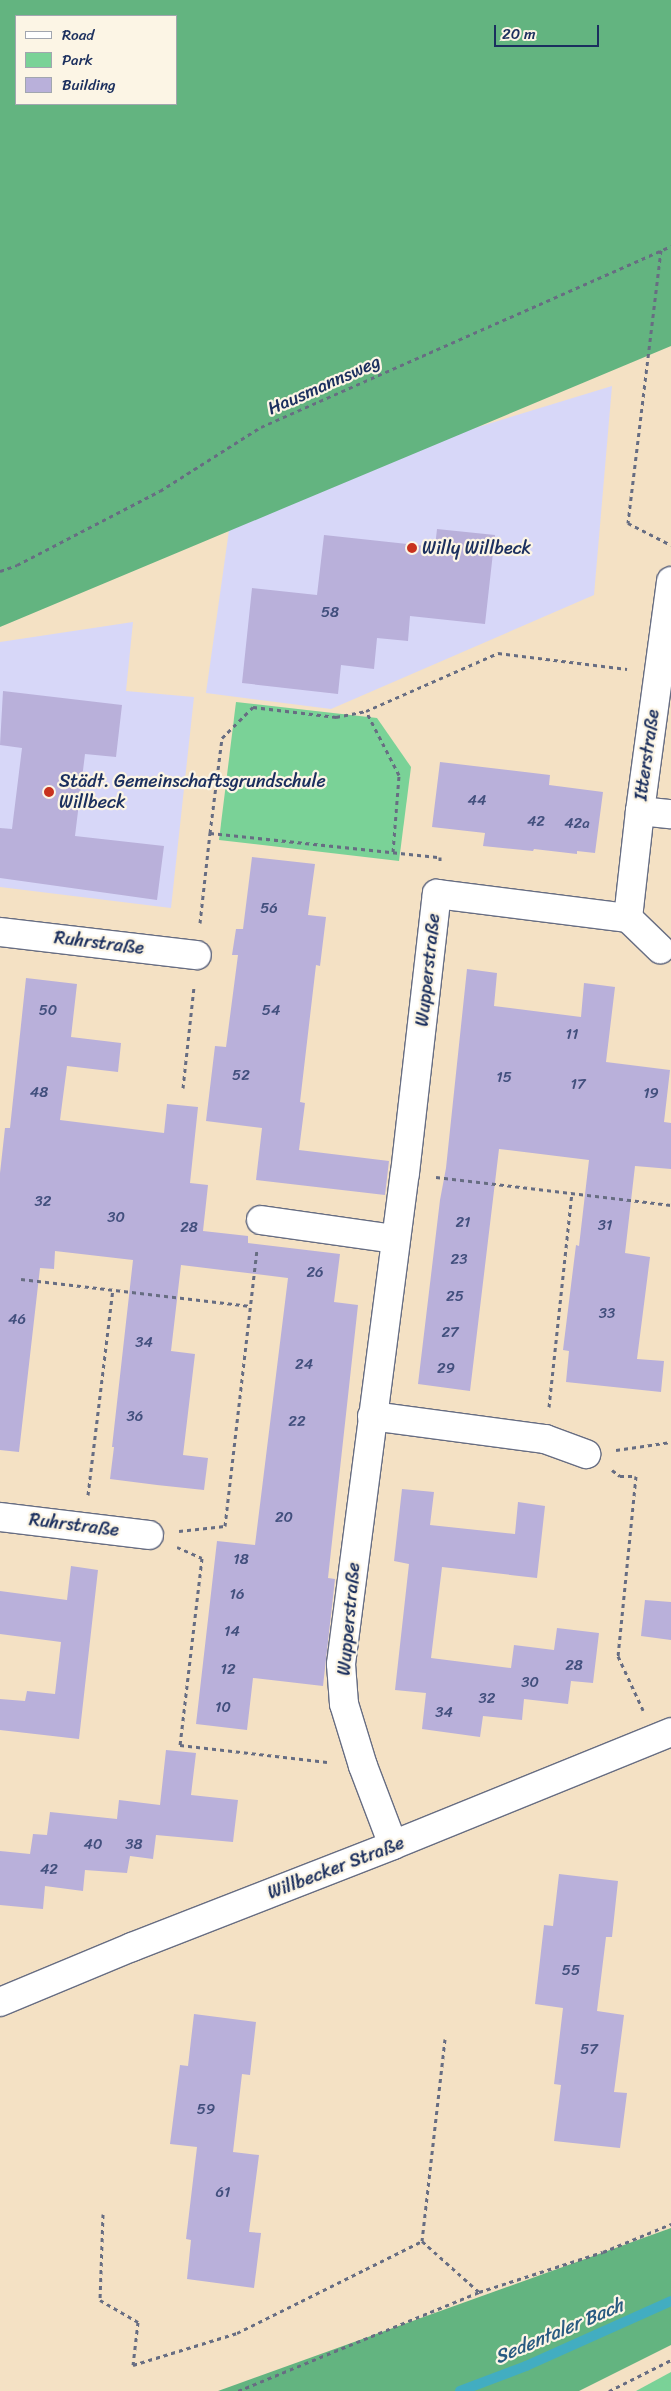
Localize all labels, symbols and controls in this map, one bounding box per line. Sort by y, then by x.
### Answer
legend [15,15,178,105]
scale bar [496,15,601,47]
text: 20 m [502,21,536,47]
text: Road [62,22,94,48]
text: Park [62,47,93,73]
text: Building [62,72,116,98]
street label: Hausmannsweg [264,351,384,419]
place label: Willy Willbeck [422,537,532,559]
marker: Willy Willbeck [406,542,418,554]
house number: 58 [321,604,339,622]
street label: Itterstraße [630,708,664,802]
place label: Städt. Gemeinschaftsgrundschule Willbeck [59,771,326,814]
marker: Städt. Gemeinschaftsgrundschule Willbeck [43,786,55,798]
house number: 44 [468,792,486,810]
house number: 42 [527,813,545,831]
house number: 42a [564,815,590,833]
house number: 56 [260,900,278,918]
street label: Wupperstraße [411,912,445,1028]
street label: Ruhrstraße [53,927,145,959]
house number: 50 [39,1002,57,1020]
house number: 54 [262,1002,280,1020]
house number: 11 [566,1026,578,1044]
house number: 52 [232,1067,250,1085]
house number: 15 [496,1069,512,1087]
house number: 17 [571,1076,585,1094]
house number: 48 [30,1084,48,1102]
house number: 19 [643,1085,659,1103]
house number: 32 [35,1193,51,1211]
house number: 30 [107,1209,125,1227]
house number: 21 [455,1214,471,1232]
house number: 31 [598,1217,612,1235]
house number: 28 [180,1219,198,1237]
house number: 23 [451,1251,467,1269]
house number: 26 [306,1264,324,1282]
house number: 25 [446,1288,464,1306]
house number: 33 [599,1305,615,1323]
house number: 46 [8,1311,26,1329]
house number: 27 [441,1324,459,1342]
house number: 34 [135,1334,153,1352]
house number: 24 [295,1356,313,1374]
house number: 29 [437,1360,455,1378]
house number: 36 [127,1408,143,1426]
house number: 22 [288,1413,306,1431]
street label: Ruhrstraße [28,1509,120,1541]
house number: 20 [275,1509,293,1527]
house number: 18 [233,1551,249,1569]
street label: Wupperstraße [333,1562,365,1676]
house number: 16 [230,1586,244,1604]
house number: 14 [224,1623,240,1641]
house number: 28 [565,1657,583,1675]
house number: 12 [220,1661,236,1679]
house number: 30 [521,1674,539,1692]
house number: 32 [479,1690,495,1708]
house number: 10 [215,1699,231,1717]
house number: 34 [435,1704,453,1722]
street label: Willbecker Straße [265,1832,407,1904]
house number: 40 [84,1836,102,1854]
house number: 38 [125,1836,143,1854]
house number: 42 [40,1861,58,1879]
house number: 55 [562,1962,580,1980]
house number: 57 [580,2041,598,2059]
house number: 59 [197,2101,215,2119]
house number: 61 [216,2184,230,2202]
water label: Sedentaler Bach [491,2294,627,2368]

